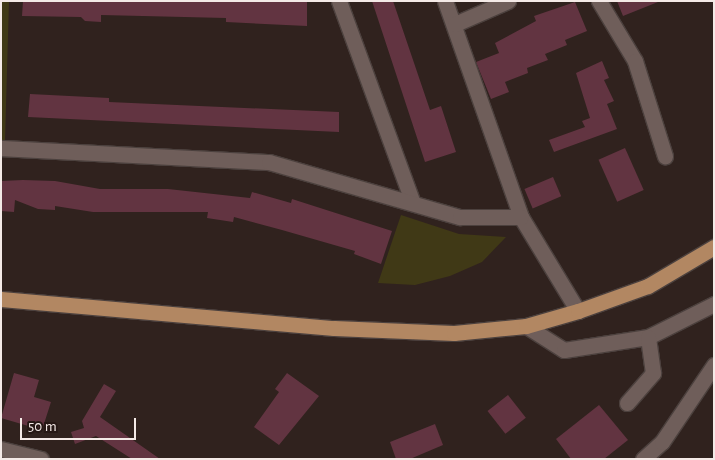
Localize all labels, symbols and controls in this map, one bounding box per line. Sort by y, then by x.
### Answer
scale bar [22,408,139,440]
text: 50 m [28,419,57,434]

